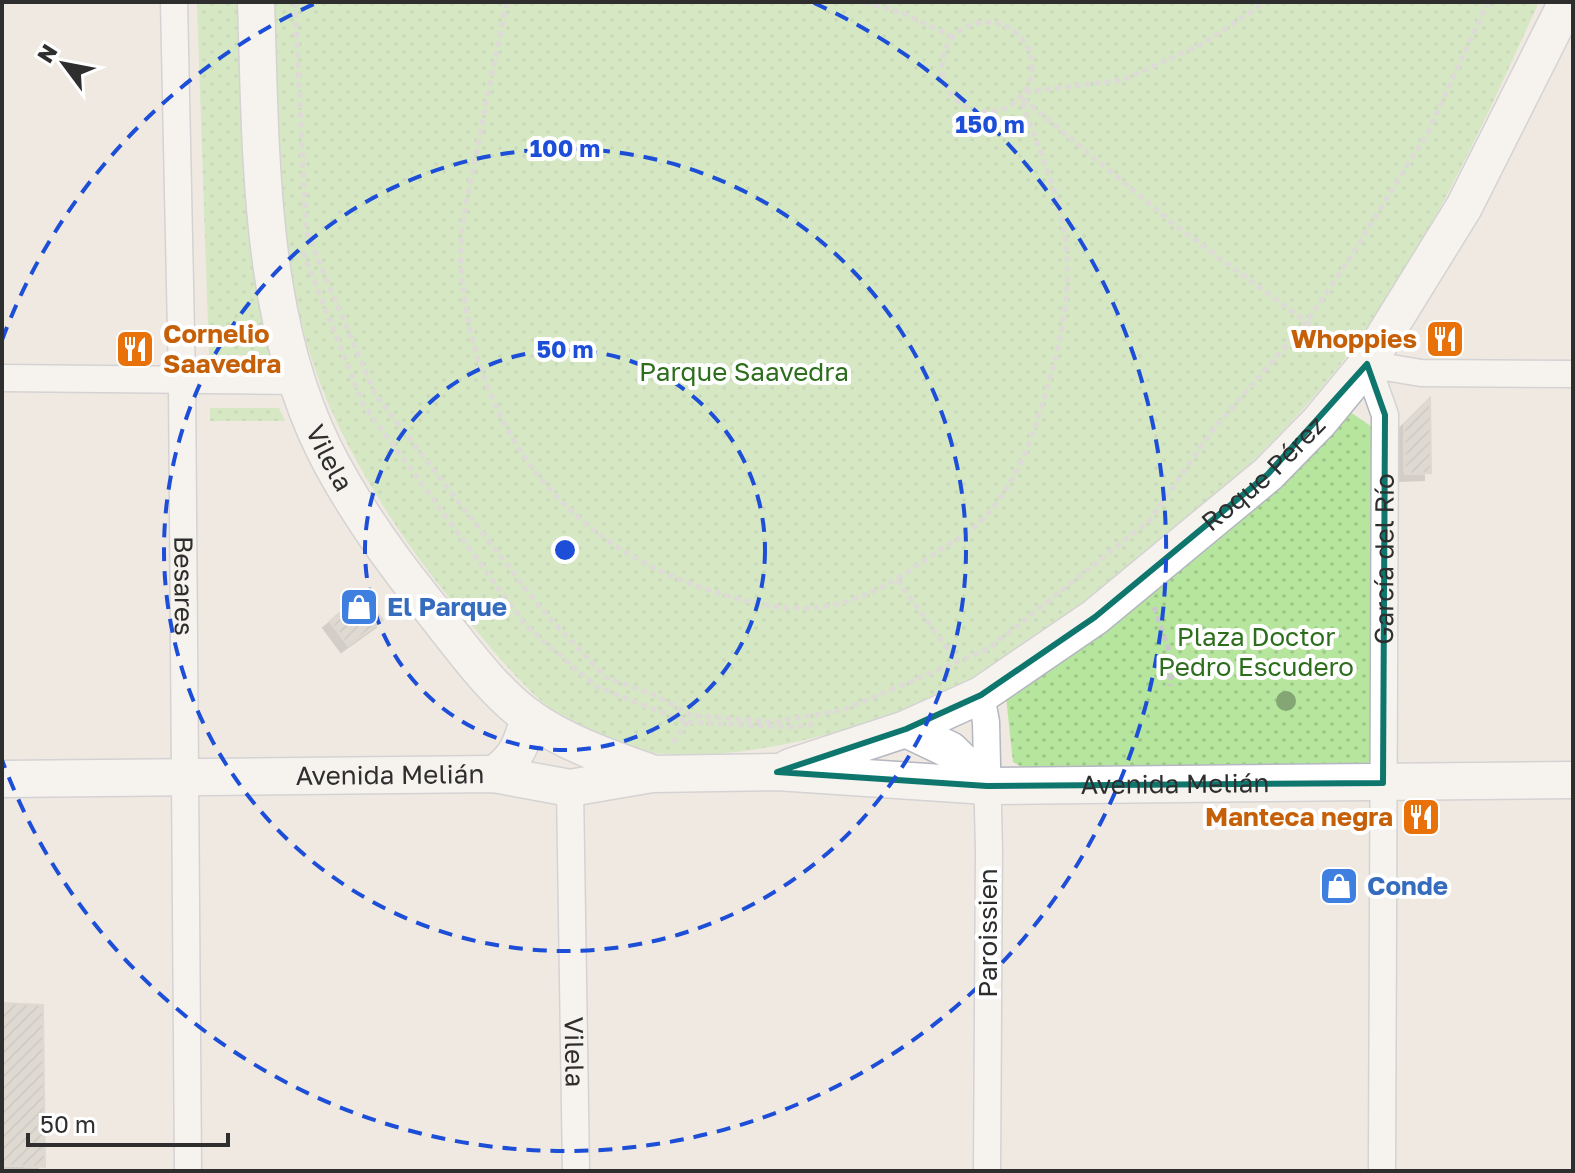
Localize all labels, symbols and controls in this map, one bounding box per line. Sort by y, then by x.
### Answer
north arrow [24,24,104,104]
text: N [31,39,62,67]
text: 150 m [955,109,1025,138]
text: 100 m [530,133,600,162]
place label: Cornelio Saavedra [163,318,281,379]
restaurant icon: Whoppies [1424,318,1466,360]
place label: Whoppies [1291,323,1417,354]
restaurant icon: Cornelio Saavedra [114,328,156,370]
text: 50 m [536,334,594,363]
park label: Parque Saavedra [639,356,849,387]
street label: Roque Pérez [1195,409,1331,537]
street label: Vilela [300,420,360,496]
street label: García del Río [1368,473,1400,645]
street label: Besares [168,536,200,636]
centre of rings [551,536,579,564]
shop icon: El Parque [338,586,380,628]
place label: El Parque [387,591,507,622]
park label: Plaza Doctor Pedro Escudero [1158,621,1354,682]
street label: Avenida Melián [295,758,484,791]
street label: Avenida Melián [1081,767,1269,800]
restaurant icon: Manteca negra [1400,796,1442,838]
place label: Manteca negra [1205,801,1393,832]
shop icon: Conde [1318,865,1360,907]
street label: Paroissien [972,868,1003,998]
place label: Conde [1367,870,1448,901]
street label: Vilela [559,1016,591,1087]
scale bar [28,1097,228,1147]
text: 50 m [40,1109,96,1138]

